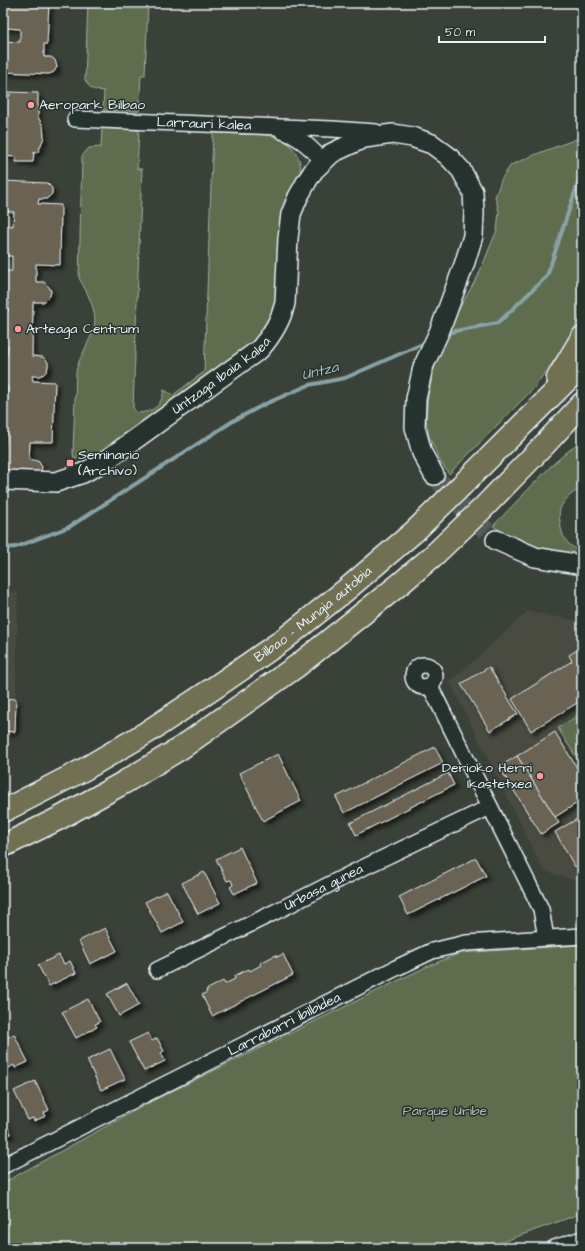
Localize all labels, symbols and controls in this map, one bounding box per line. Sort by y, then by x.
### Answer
scale bar [439,18,545,44]
text: 50 m [445,24,476,41]
place label: Aeropark Bilbao [39,95,145,115]
marker: Aeropark Bilbao [26,100,36,110]
street label: Larrauri kalea [156,112,252,136]
place label: Arteaga Centrum [26,319,139,339]
marker: Arteaga Centrum [13,324,23,334]
street label: Untzaga Ibaia kalea [168,333,276,419]
water label: Untza [299,356,342,386]
place label: Seminario (Archivo) [78,445,140,481]
marker: Seminario (Archivo) [65,458,75,468]
street label: Bilbao - Mungia autobia [250,562,377,667]
place label: Derioko Herri Ikastetxea [442,758,532,794]
marker: Derioko Herri Ikastetxea [535,771,545,781]
street label: Urbasa gunea [281,859,367,916]
street label: Larrabarri ibilbidea [225,987,344,1061]
park label: Parque Uribe [403,1101,488,1121]

